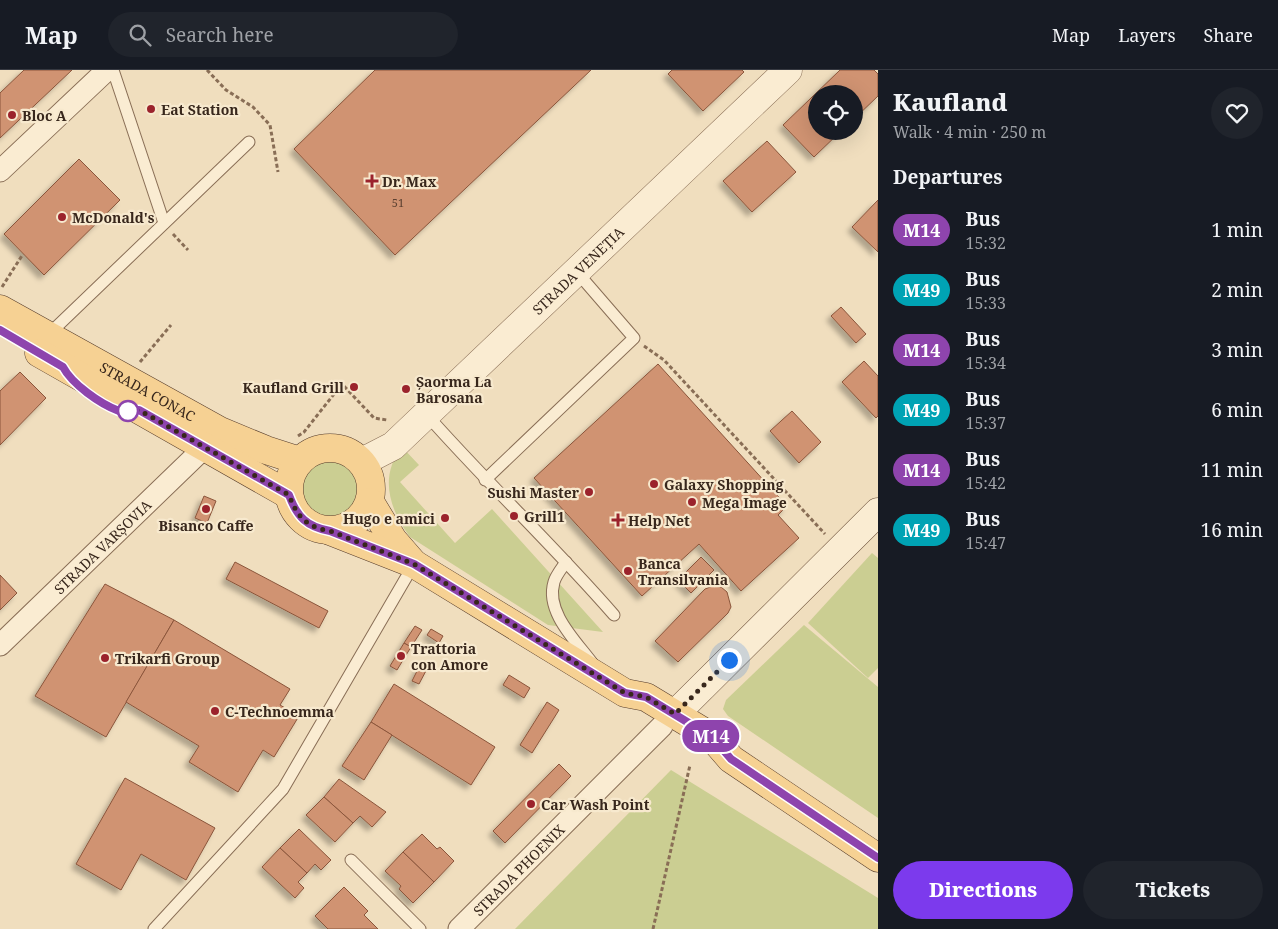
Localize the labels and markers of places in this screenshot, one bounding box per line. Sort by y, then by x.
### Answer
place label: Eat Station [161,100,239,119]
marker: Eat Station [145,103,157,115]
place label: Bloc A [22,106,67,125]
marker: Bloc A [6,109,18,121]
place label: Dr. Max [382,172,437,191]
marker: Dr. Max [366,175,378,187]
place label: McDonald's [72,208,155,227]
marker: McDonald's [56,211,68,223]
place label: Șaorma La Barosana [416,372,492,407]
place label: Kaufland Grill [243,378,344,397]
marker: Kaufland Grill [348,381,360,393]
marker: Șaorma La Barosana [400,383,412,395]
unlabelled marker [117,400,139,422]
place label: Galaxy Shopping [664,475,784,494]
marker: Galaxy Shopping [648,478,660,490]
place label: Sushi Master [487,483,580,502]
marker: Sushi Master [583,486,595,498]
place label: Mega Image [702,493,787,512]
marker: Mega Image [686,496,698,508]
marker: Bisanco Caffe [200,503,212,515]
place label: Grill1 [524,507,565,526]
place label: Hugo e amici [343,509,435,528]
marker: Grill1 [508,510,520,522]
place label: Help Net [628,511,690,530]
marker: Hugo e amici [439,512,451,524]
marker: Help Net [612,514,624,526]
place label: Bisanco Caffe [159,516,253,535]
place label: Banca Transilvania [638,554,728,589]
marker: Banca Transilvania [622,565,634,577]
place label: Trattoria con Amore [411,639,488,674]
place label: Trikarfi Group [115,649,220,668]
marker: Trattoria con Amore [395,650,407,662]
marker: Trikarfi Group [99,652,111,664]
place label: C-Technoemma [225,702,334,721]
marker: C-Technoemma [209,705,221,717]
place label: Car Wash Point [541,795,650,814]
marker: Car Wash Point [525,798,537,810]

